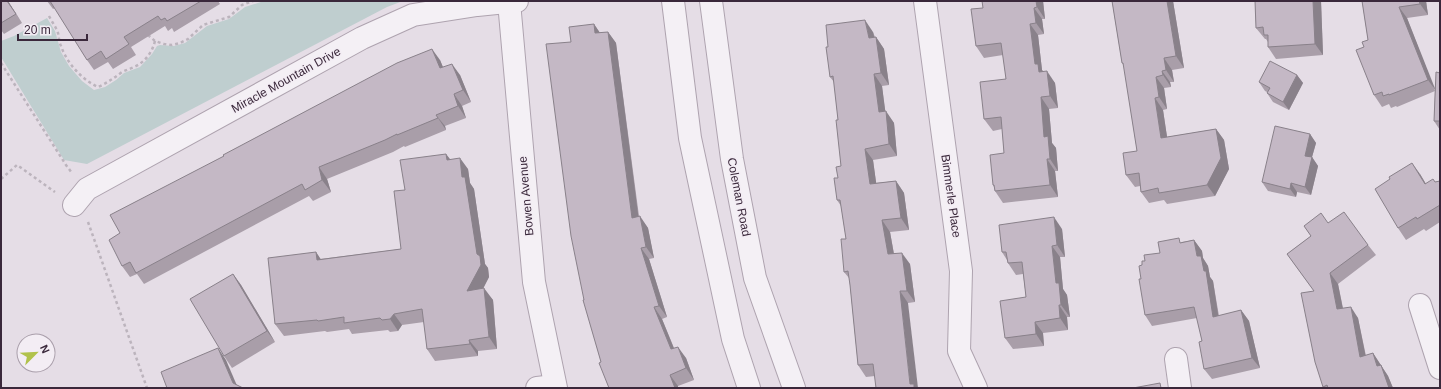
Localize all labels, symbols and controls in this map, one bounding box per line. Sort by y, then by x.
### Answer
scale bar [18,16,87,42]
text: 20 m [24,23,51,37]
street label: Miracle Mountain Drive [229,44,343,116]
street label: Bimmerle Place [938,153,964,239]
street label: Bowen Avenue [516,155,536,236]
street label: Coleman Road [724,156,754,238]
north arrow [16,333,56,373]
text: N [38,343,52,355]

